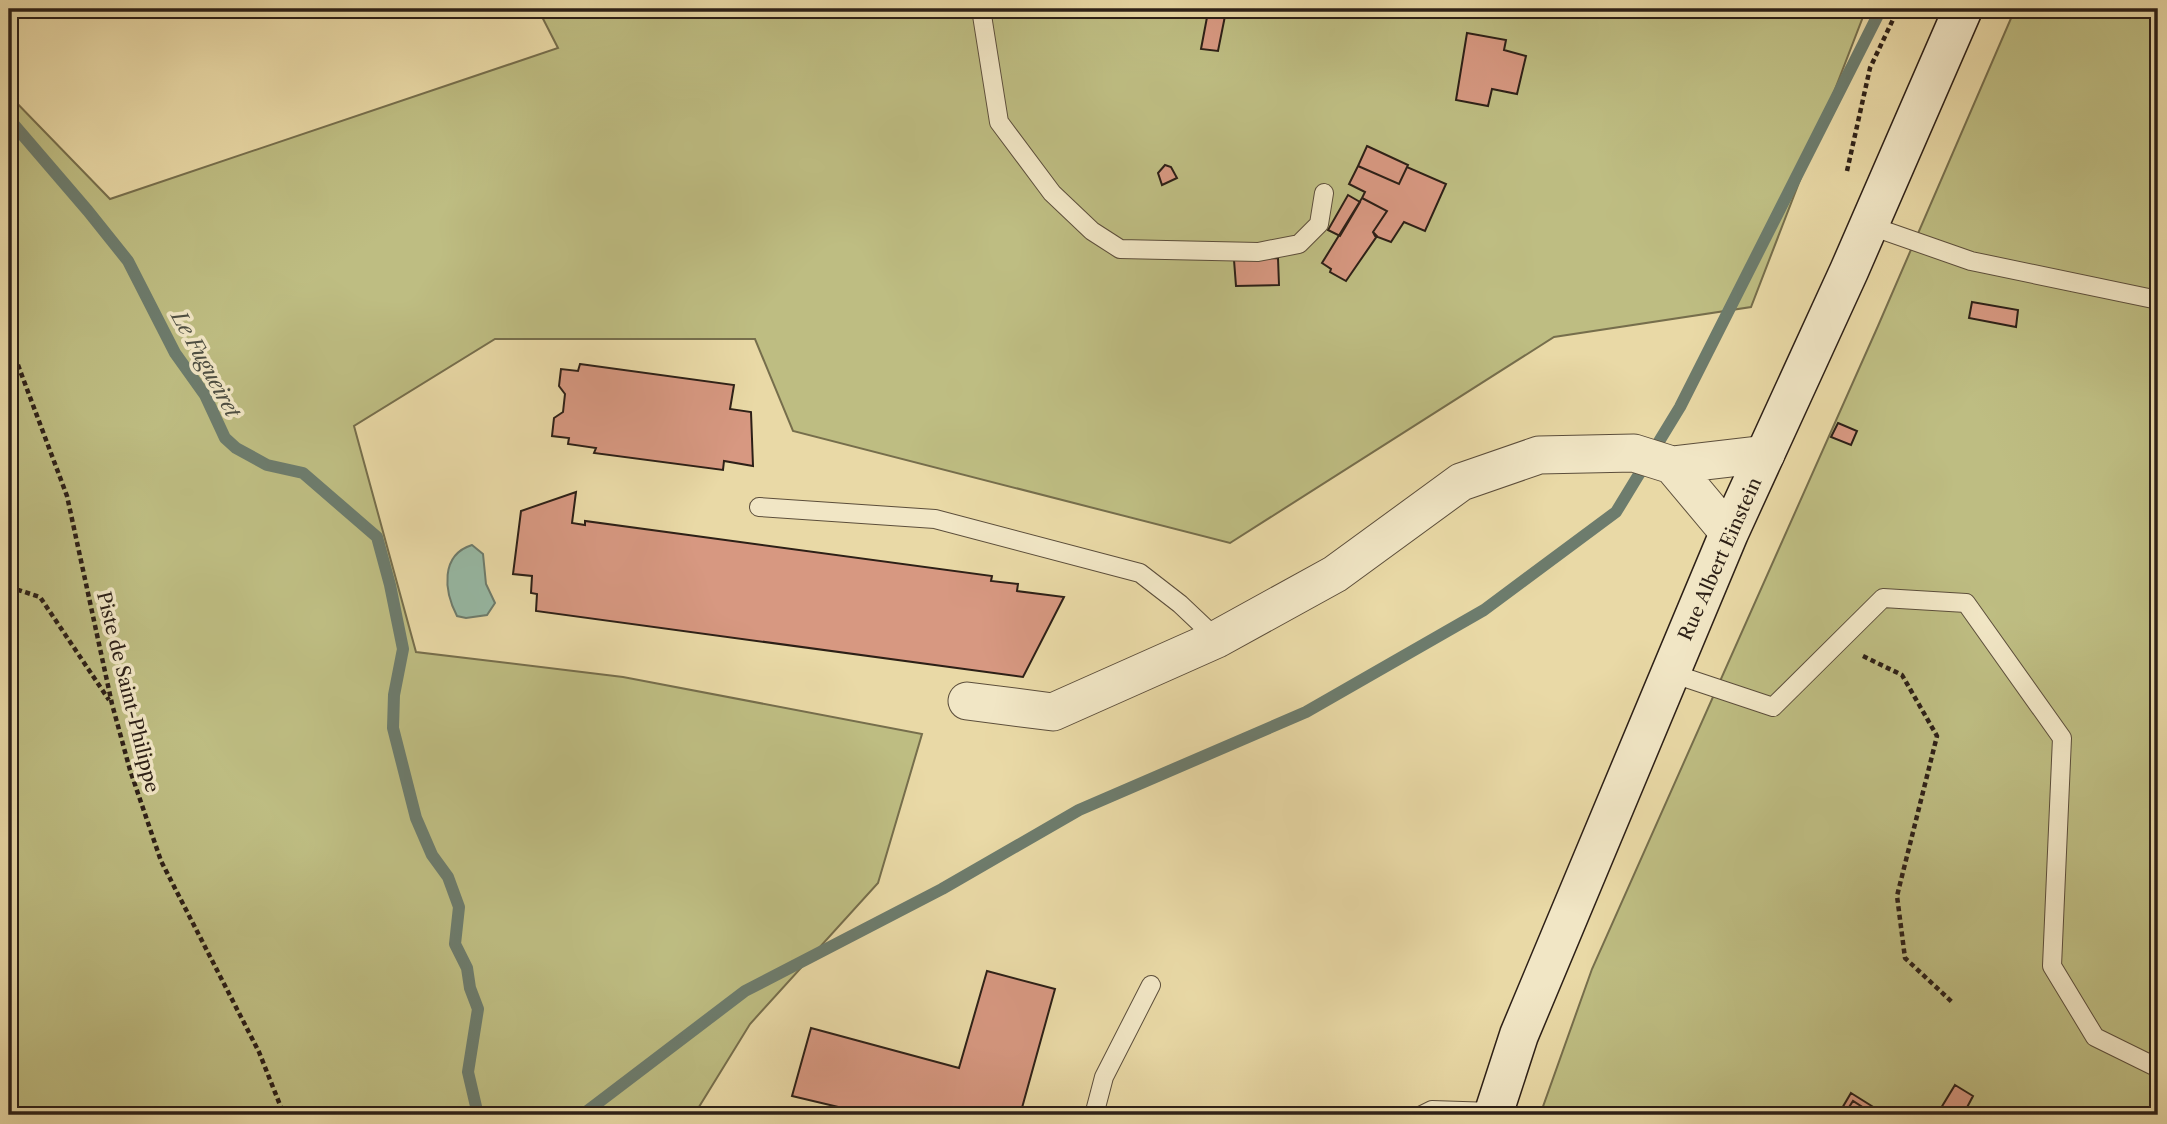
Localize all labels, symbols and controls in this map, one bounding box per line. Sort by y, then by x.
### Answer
water label: Le Fugueiret [165,305,246,423]
street label: Rue Albert Einstein [1674,474,1766,644]
street label: Piste de Saint-Philippe [92,589,164,795]

